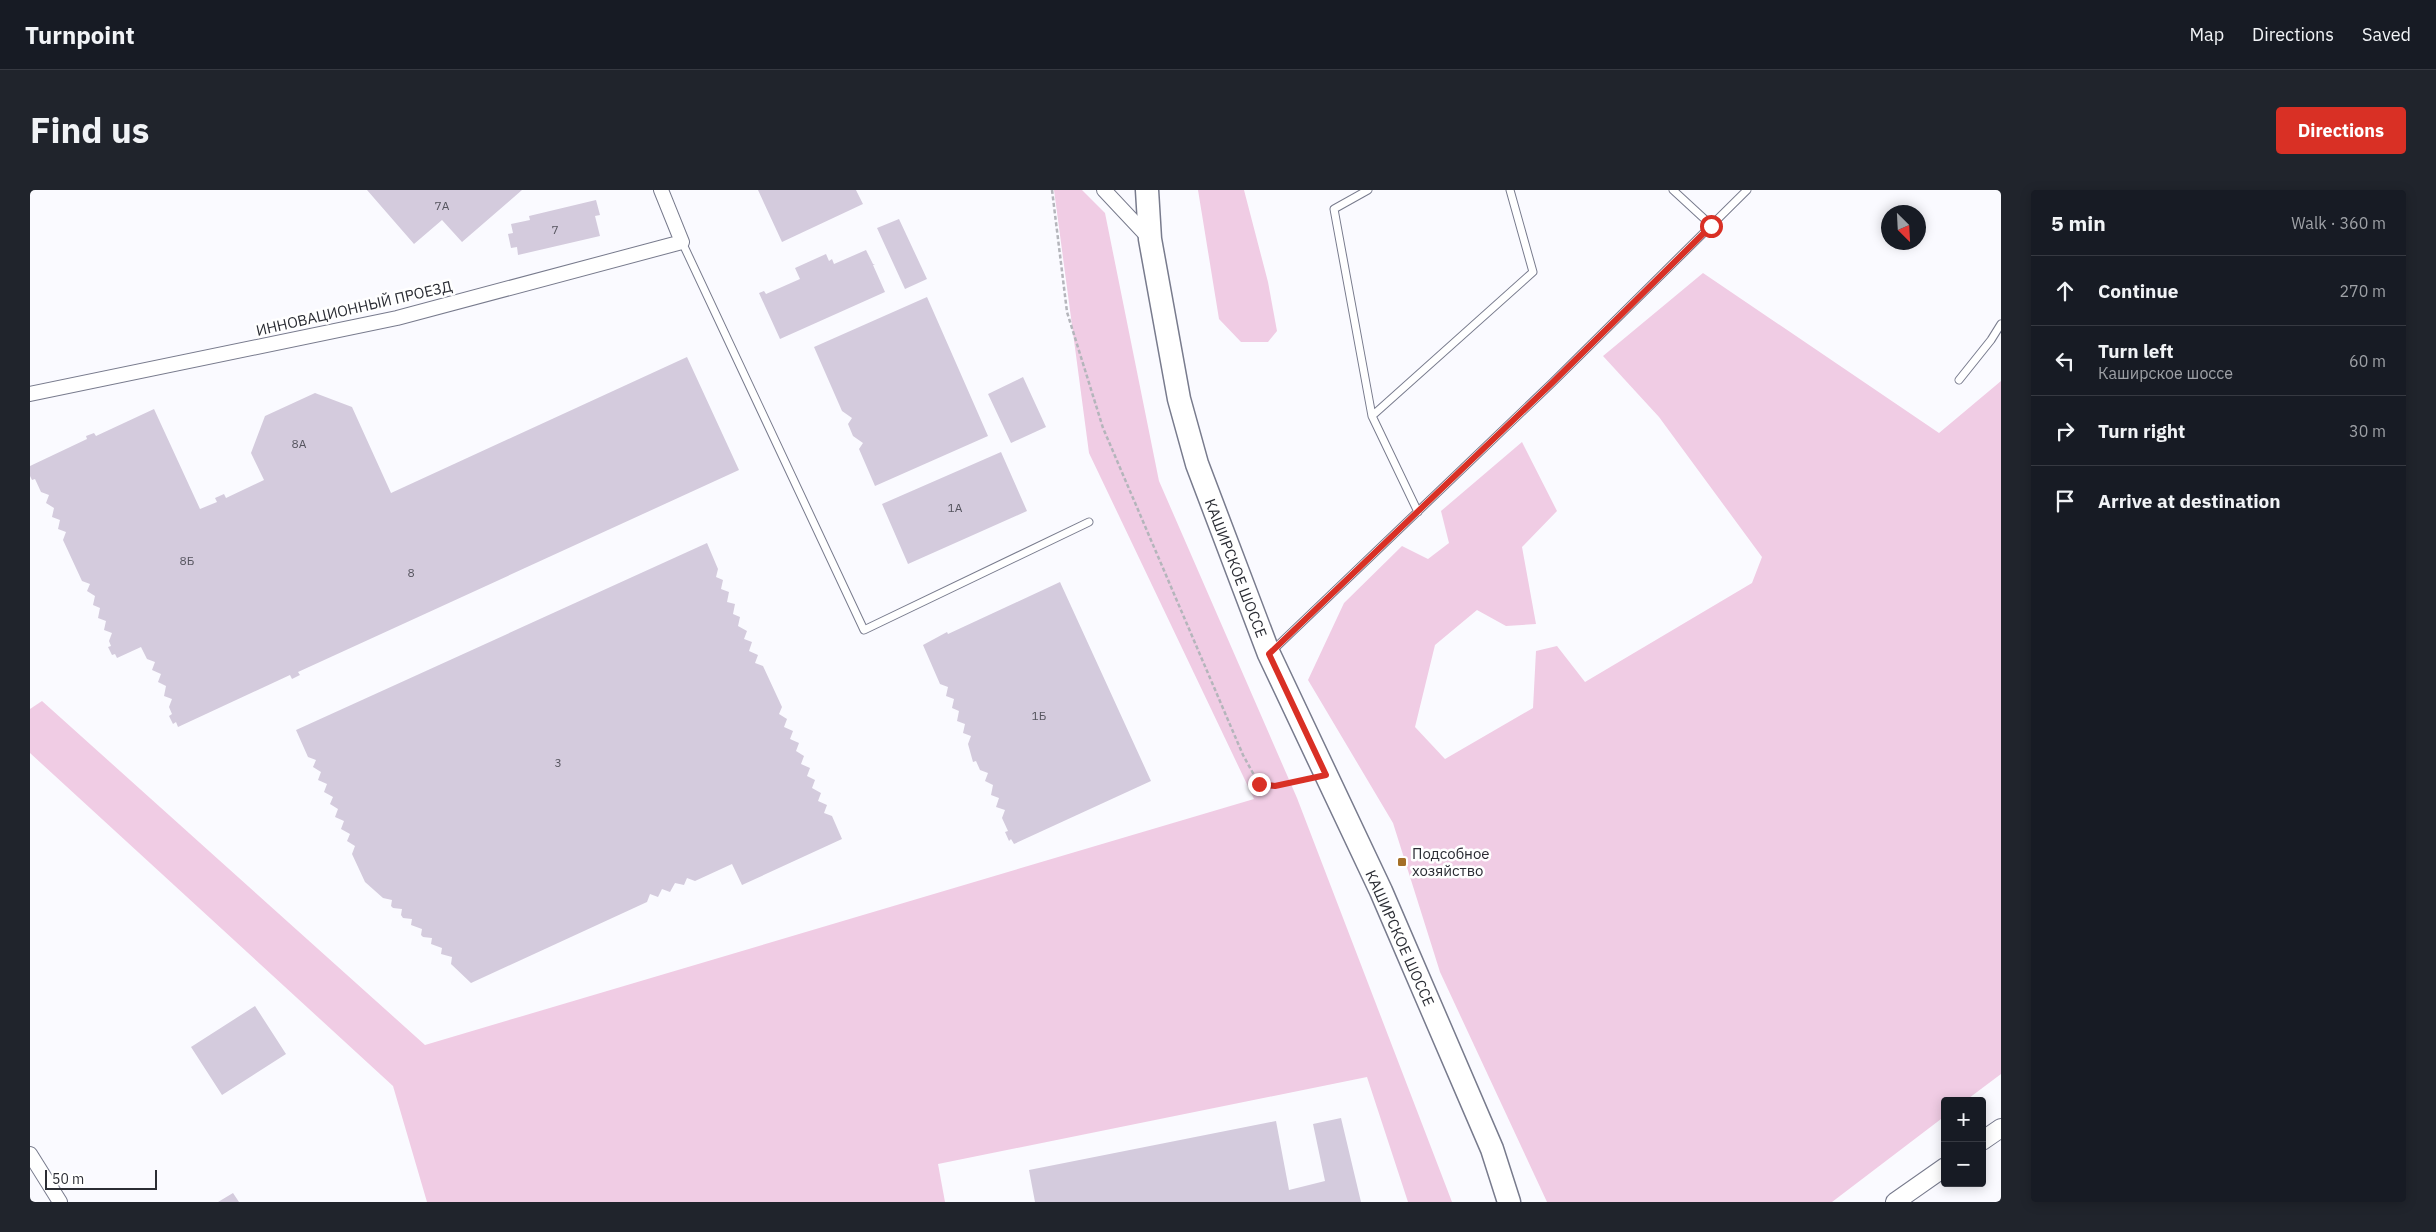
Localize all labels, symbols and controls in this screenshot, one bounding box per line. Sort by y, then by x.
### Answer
text: Turnpoint [25,19,135,51]
text: Map [2189,23,2224,46]
text: Directions [2252,23,2334,46]
text: Saved [2362,23,2411,46]
text: Find us [30,107,149,153]
button: Directions [2276,107,2406,154]
house number: 7А [435,198,450,213]
north arrow [1881,205,1926,250]
text: 5 min [2051,209,2106,237]
text: Walk · 360 m [2291,213,2386,233]
route start [1700,215,1723,238]
house number: 7 [551,222,559,237]
street label: ИННОВАЦИОННЫЙ ПРОЕЗД [254,276,454,340]
icon: ahead [2051,277,2079,305]
text: Continue [2098,279,2178,303]
text: 270 m [2339,281,2386,301]
text: Turn left [2098,339,2174,363]
icon: left [2051,347,2079,375]
text: 60 m [2349,351,2386,371]
text: Каширское шоссе [2098,363,2233,383]
icon: right [2051,417,2079,445]
text: Turn right [2098,419,2185,443]
text: 30 m [2349,421,2386,441]
house number: 8А [292,436,307,451]
icon: arrive [2051,487,2079,515]
text: Arrive at destination [2098,489,2281,513]
street label: КАШИРСКОЕ ШОССЕ [1201,496,1271,640]
house number: 1А [948,500,963,515]
house number: 8Б [180,553,194,568]
house number: 8 [407,565,415,580]
house number: 1Б [1032,708,1046,723]
house number: 3 [554,755,562,770]
route end [1248,773,1271,796]
place label: Подсобное хозяйство [1412,844,1490,880]
marker: Подсобное хозяйство [1396,856,1408,868]
street label: КАШИРСКОЕ ШОССЕ [1361,867,1439,1009]
map controls [1941,1097,1986,1187]
button: + [1941,1097,1986,1142]
button: − [1941,1142,1986,1187]
scale bar [45,1167,158,1190]
text: 50 m [52,1170,84,1188]

